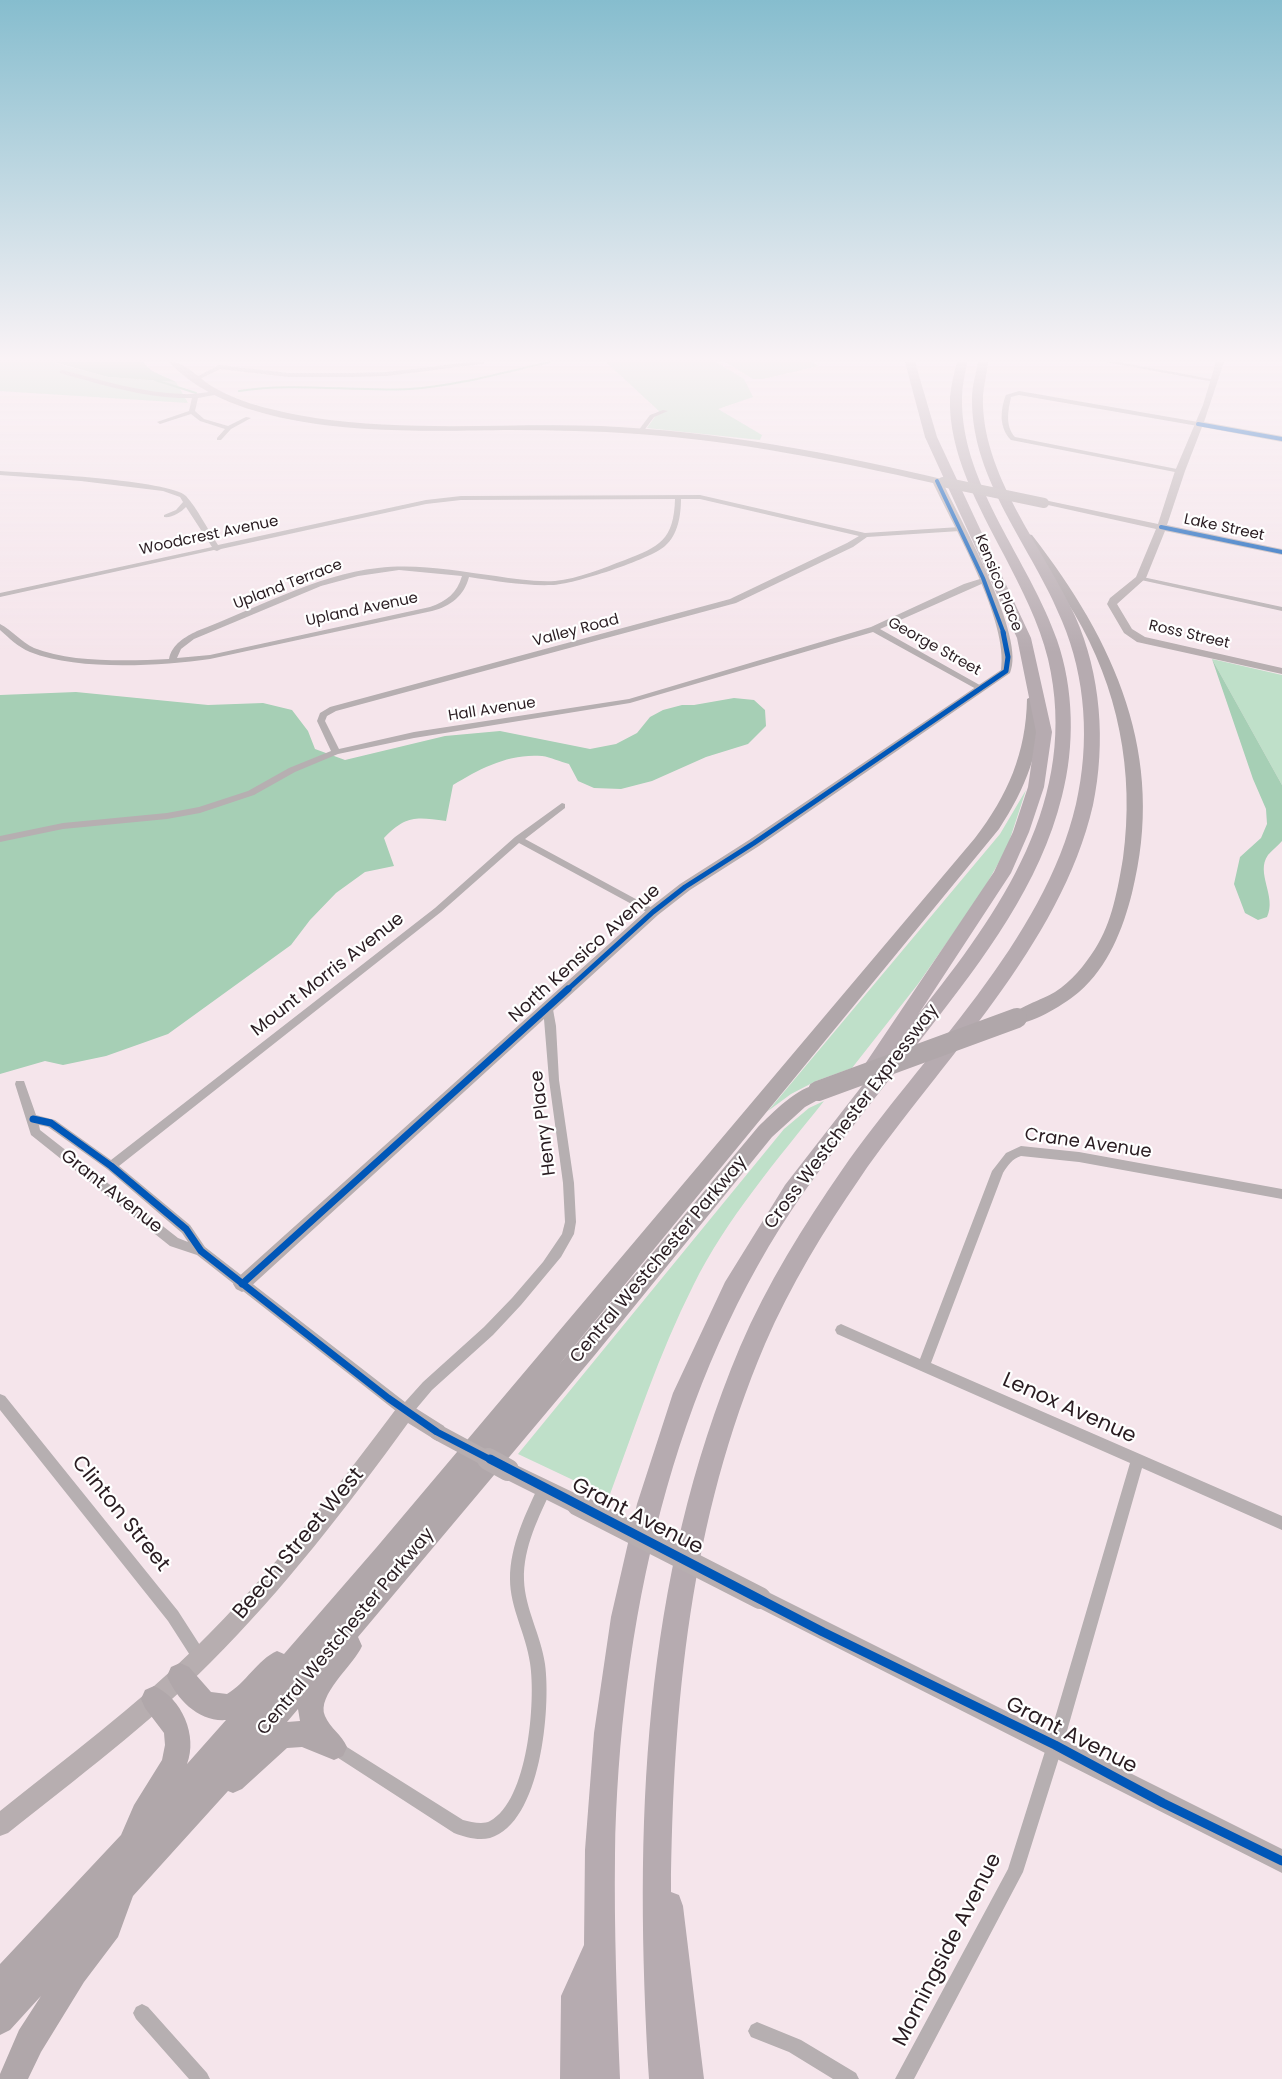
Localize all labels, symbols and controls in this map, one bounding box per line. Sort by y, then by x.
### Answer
street label: Lake Street [1182,511,1266,545]
street label: Woodcrest Avenue [138,512,280,560]
street label: Kensico Place [970,532,1026,634]
street label: Upland Terrace [231,556,345,614]
street label: Upland Avenue [304,589,420,631]
street label: Valley Road [531,611,621,651]
street label: George Street [884,614,984,680]
street label: Ross Street [1147,617,1231,653]
street label: Hall Avenue [447,694,537,726]
street label: North Kensico Avenue [505,880,665,1028]
street label: Mount Morris Avenue [247,909,409,1041]
street label: Cross Westchester Expressway [760,1000,944,1234]
street label: Henry Place [527,1069,561,1177]
street label: Crane Avenue [1023,1124,1153,1164]
street label: Grant Avenue [56,1146,166,1238]
street label: Central Westchester Parkway [566,1152,752,1368]
street label: Lenox Avenue [998,1368,1140,1450]
street label: Clinton Street [66,1451,174,1577]
street label: Beech Street West [228,1463,370,1625]
street label: Grant Avenue [567,1473,707,1561]
street label: Central Westchester Parkway [253,1524,439,1740]
street label: Grant Avenue [1001,1692,1141,1780]
street label: Morningside Avenue [888,1849,1008,2051]

